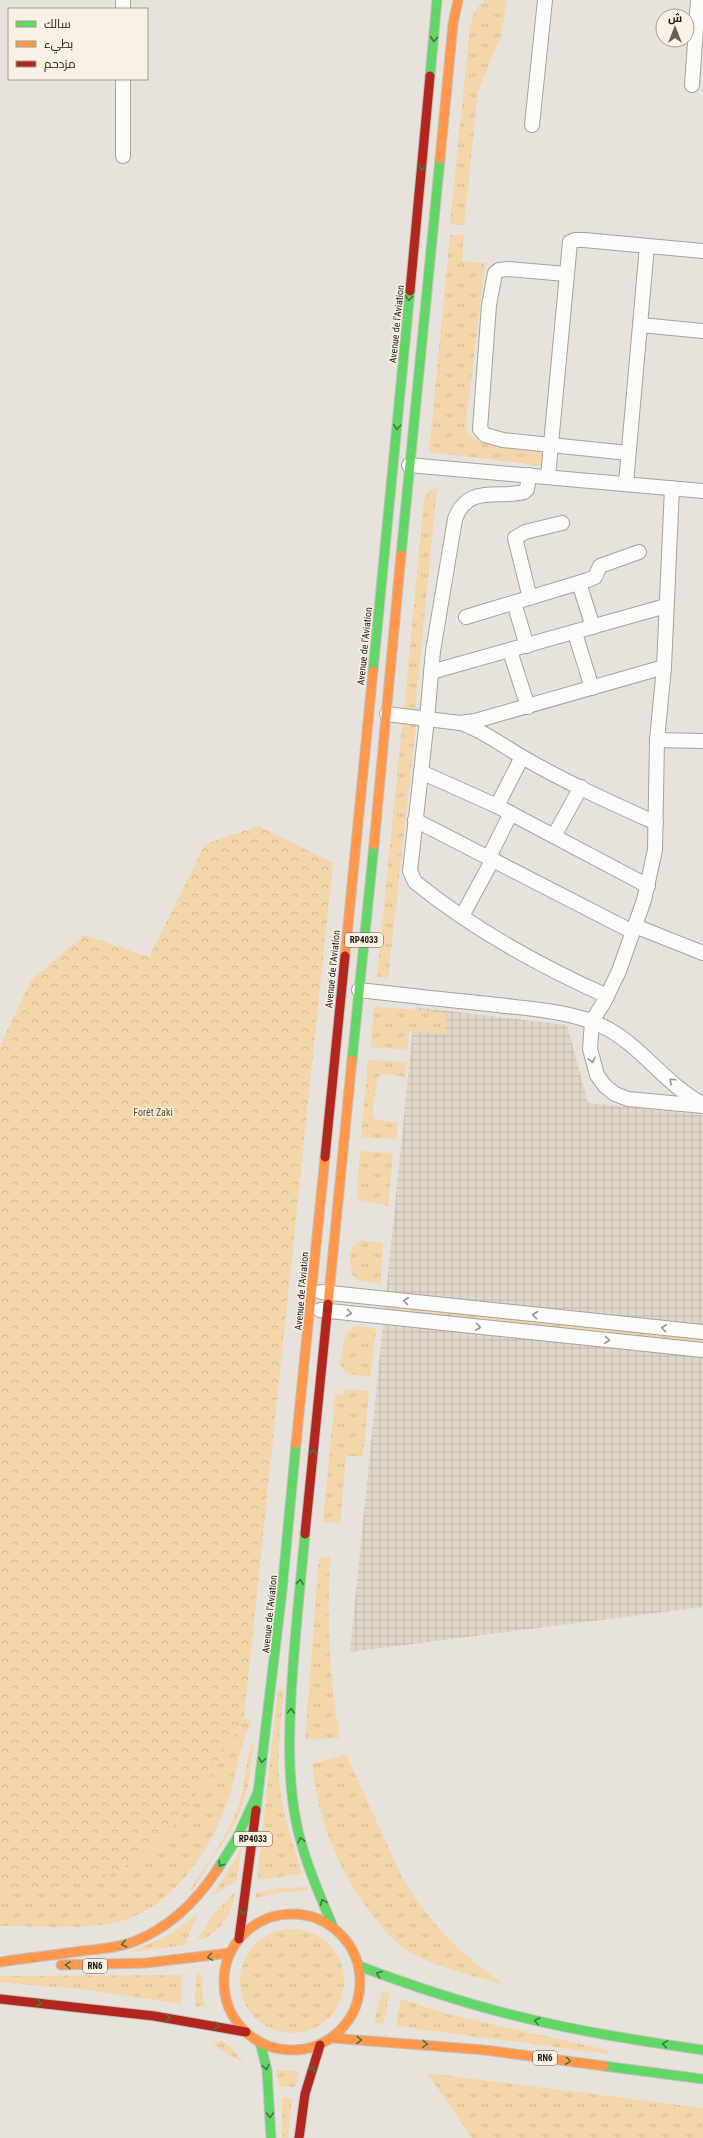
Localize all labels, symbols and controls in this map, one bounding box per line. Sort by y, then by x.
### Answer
legend [8,8,148,80]
north arrow [655,8,695,48]
text: ش [668,12,682,25]
text: سالك [44,17,71,31]
one-way arrow [430,36,439,42]
text: بطيء [44,37,73,54]
text: مزدحم [44,57,76,72]
one-way arrow [418,165,427,171]
street label: Avenue de l'Aviation [387,284,406,364]
one-way arrow [405,295,414,301]
one-way arrow [392,424,401,430]
street label: Avenue de l'Aviation [355,606,374,686]
street label: Avenue de l'Aviation [323,929,342,1009]
road number: RP4033 [345,933,383,947]
one-way arrow [588,1057,596,1063]
one-way arrow [669,1078,677,1085]
park label: Forêt Zaki [133,1107,173,1118]
street label: Avenue de l'Aviation [293,1251,310,1331]
one-way arrow [403,1297,409,1306]
one-way arrow [346,1309,352,1318]
one-way arrow [532,1310,538,1319]
one-way arrow [475,1322,481,1331]
one-way arrow [661,1324,667,1333]
one-way arrow [604,1335,610,1344]
one-way arrow [308,1449,317,1455]
street label: Avenue de l'Aviation [260,1574,279,1654]
one-way arrow [295,1579,304,1585]
one-way arrow [286,1708,295,1714]
one-way arrow [258,1757,267,1763]
road number: RP4033 [234,1832,272,1846]
one-way arrow [298,1837,306,1843]
one-way arrow [218,1860,226,1867]
one-way arrow [320,1899,328,1906]
one-way arrow [239,1909,248,1915]
one-way arrow [121,1940,127,1948]
one-way arrow [207,1952,213,1960]
road number: RN6 [83,1959,107,1973]
one-way arrow [65,1961,71,1969]
one-way arrow [375,1970,382,1978]
one-way arrow [36,1998,42,2007]
one-way arrow [165,2013,171,2022]
one-way arrow [533,2017,540,2026]
one-way arrow [214,2022,220,2030]
one-way arrow [356,2035,362,2044]
one-way arrow [422,2039,428,2048]
one-way arrow [661,2040,668,2049]
road number: RN6 [533,2051,557,2065]
one-way arrow [565,2056,571,2065]
one-way arrow [261,2064,269,2070]
one-way arrow [307,2066,316,2073]
one-way arrow [266,2112,274,2118]

